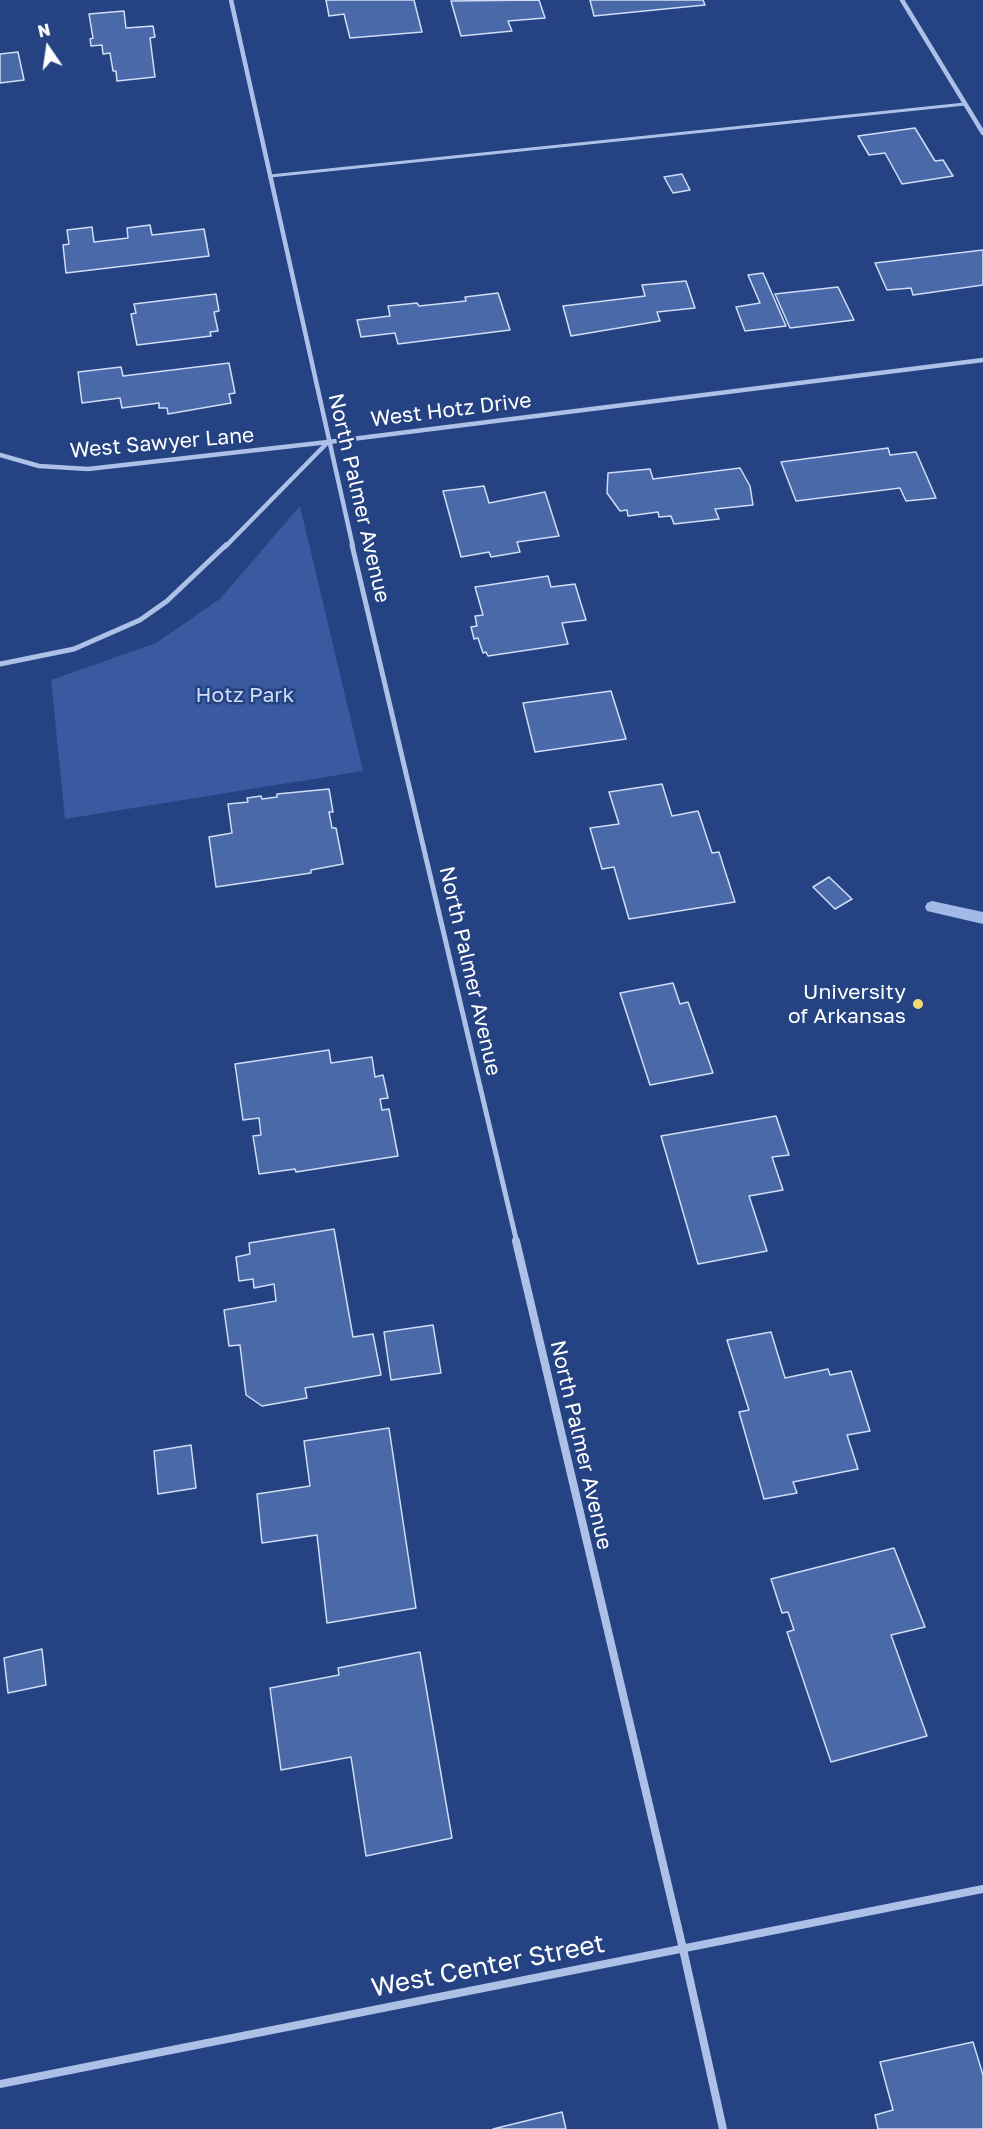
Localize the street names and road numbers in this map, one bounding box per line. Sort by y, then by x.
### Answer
street label: West Hotz Drive [369,388,533,432]
street label: North Palmer Avenue [323,391,395,605]
street label: West Sawyer Lane [69,422,255,464]
street label: North Palmer Avenue [434,864,506,1078]
street label: North Palmer Avenue [545,1338,617,1552]
street label: West Center Street [369,1928,607,2004]

